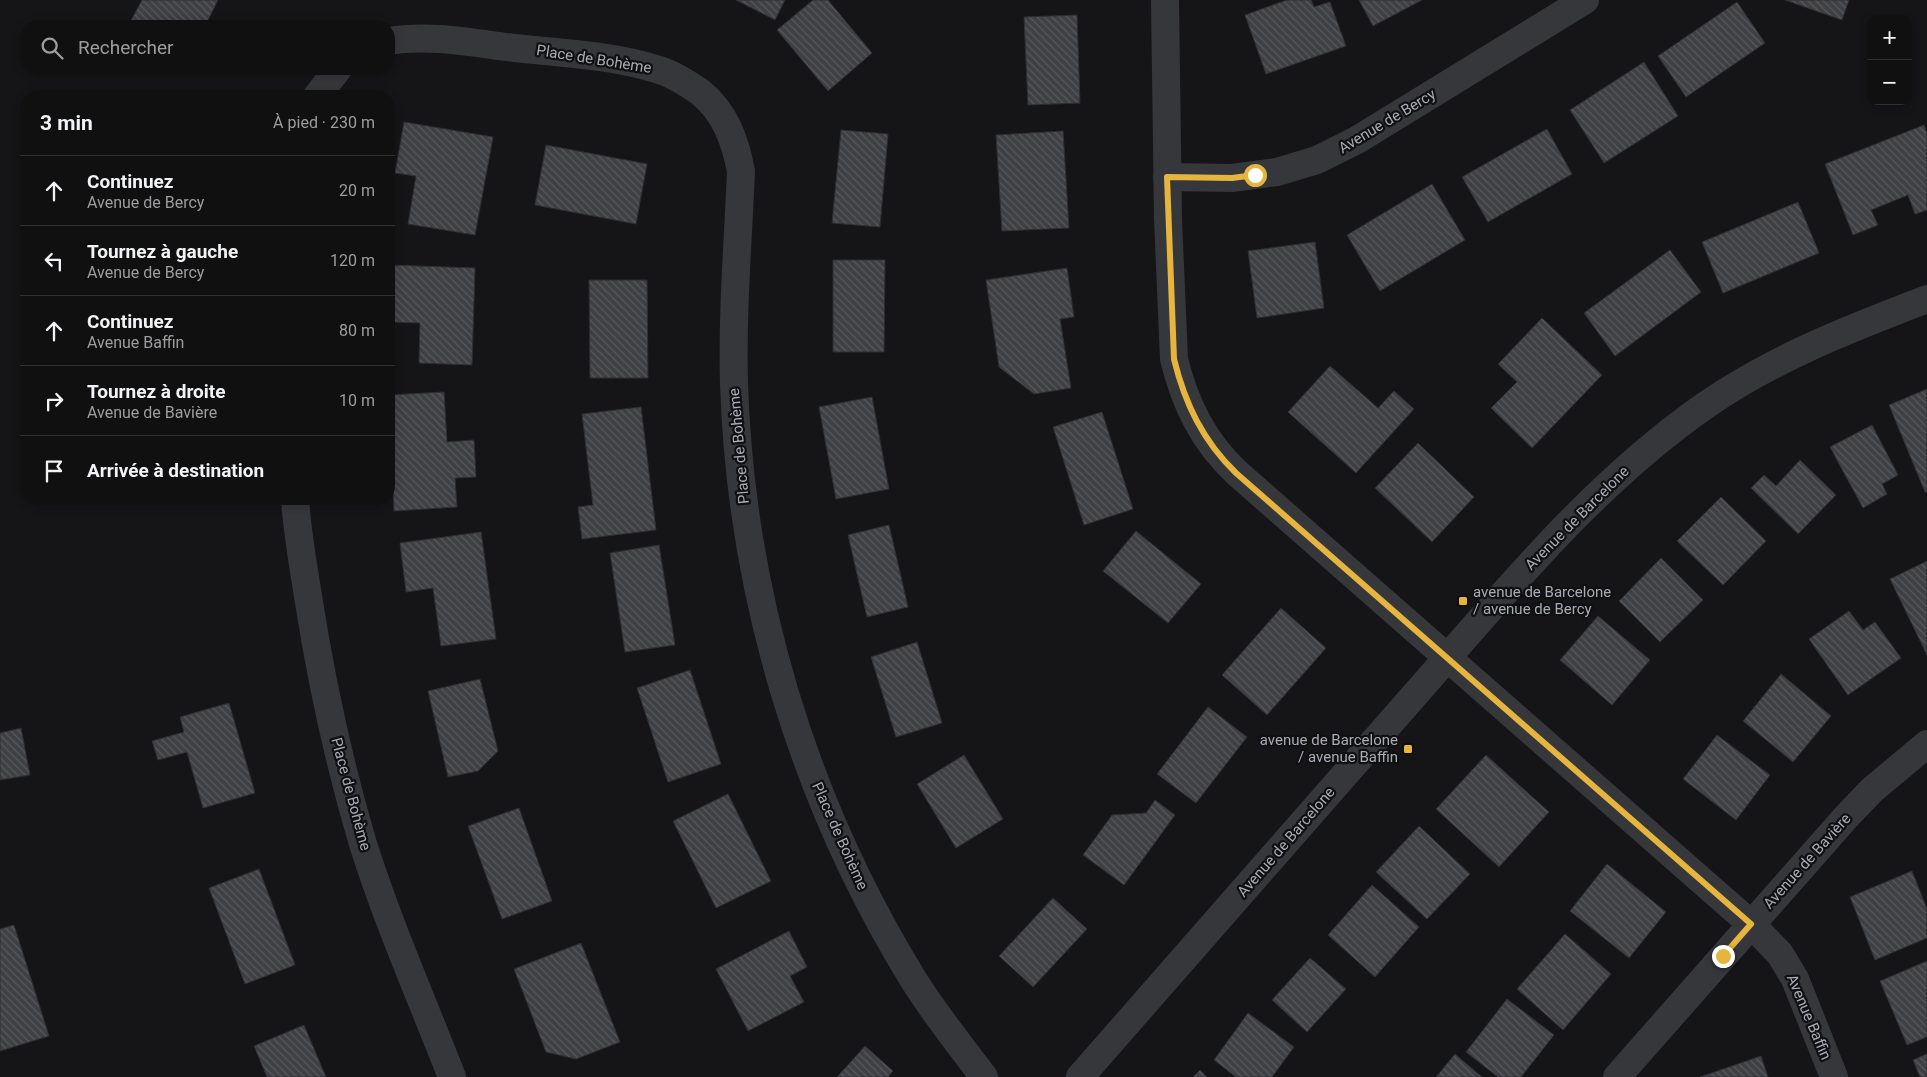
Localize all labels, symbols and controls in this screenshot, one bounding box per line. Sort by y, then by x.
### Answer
map controls [1867,15,1912,105]
button: + [1867,15,1912,60]
search box [20,20,395,75]
icon: search [38,34,66,62]
text: Rechercher [78,36,173,59]
street label: Place de Bohème [535,41,653,77]
button: − [1867,60,1912,105]
street label: Avenue de Bercy [1335,85,1439,157]
text: 3 min [40,111,93,135]
text: À pied · 230 m [273,113,375,132]
route start [1244,164,1267,187]
text: Continuez [87,170,173,193]
icon: ahead [40,177,68,205]
text: 20 m [339,181,375,200]
text: Avenue de Bercy [87,193,204,212]
text: Tournez à gauche [87,240,238,263]
icon: left [40,247,68,275]
text: 120 m [330,251,375,270]
text: Avenue de Bercy [87,263,204,282]
text: Continuez [87,310,173,333]
icon: ahead [40,317,68,345]
text: 80 m [339,321,375,340]
text: Avenue Baffin [87,333,184,352]
text: Tournez à droite [87,380,226,403]
icon: right [40,387,68,415]
street label: Place de Bohème [725,387,753,505]
text: 10 m [339,391,375,410]
text: Avenue de Bavière [87,403,217,422]
icon: arrive [40,457,68,485]
text: Arrivée à destination [87,459,264,482]
street label: Avenue de Barcelone [1521,462,1633,574]
place label: avenue de Barcelone / avenue de Bercy [1473,583,1611,618]
marker: avenue de Barcelone / avenue de Bercy [1457,595,1469,607]
place label: avenue de Barcelone / avenue Baffin [1260,731,1398,766]
street label: Place de Bohème [327,736,375,852]
marker: avenue de Barcelone / avenue Baffin [1402,743,1414,755]
street label: Place de Bohème [808,779,872,893]
street label: Avenue de Barcelone [1233,783,1339,901]
street label: Avenue de Bavière [1759,810,1855,912]
route end [1712,945,1735,968]
street label: Avenue Baffin [1783,971,1835,1063]

